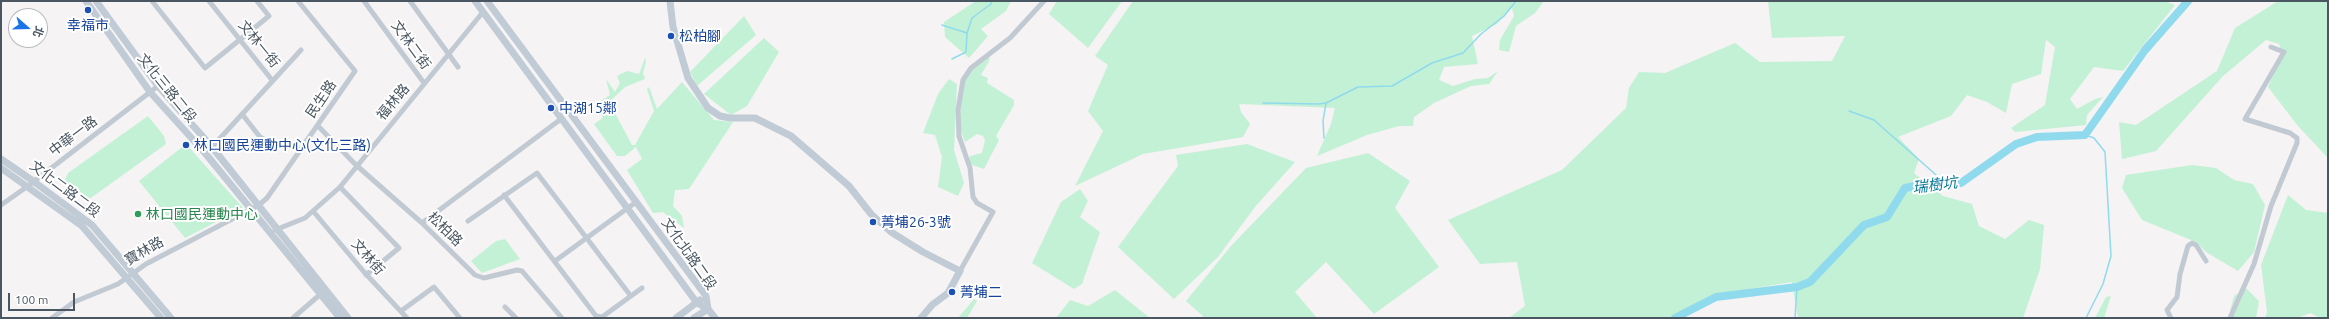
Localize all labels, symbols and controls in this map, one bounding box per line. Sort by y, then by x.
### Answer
marker: 幸福市 [83,5,93,15]
north arrow [8,8,48,48]
place label: 幸福市 [67,17,109,33]
street label: 文林一街 [235,17,283,71]
street label: 文林二街 [388,17,434,73]
text: 北 [31,25,46,39]
place label: 松柏腳 [679,28,721,44]
marker: 松柏腳 [666,31,676,41]
street label: 文化三路二段 [134,50,200,126]
street label: 民生路 [302,77,340,121]
street label: 福林路 [373,81,413,123]
place label: 中湖15鄰 [559,100,617,116]
marker: 中湖15鄰 [546,103,556,113]
street label: 中華一路 [46,112,100,160]
place label: 林口國民運動中心(文化三路) [194,137,371,153]
marker: 林口國民運動中心(文化三路) [181,140,191,150]
street label: 文化二路二段 [26,157,104,221]
water label: 瑞樹坑 [1912,173,1958,197]
place label: 林口國民運動中心 [146,206,258,222]
street label: 松柏路 [424,208,466,250]
marker: 林口國民運動中心 [133,209,143,219]
place label: 菁埔26-3號 [881,214,951,230]
street label: 文化北路二段 [658,215,720,293]
marker: 菁埔26-3號 [868,217,878,227]
street label: 寶林路 [122,233,166,269]
street label: 文林街 [348,236,388,278]
place label: 菁埔二 [960,284,1002,300]
scale bar [10,285,77,311]
marker: 菁埔二 [947,287,957,297]
text: 100 m [15,293,48,306]

